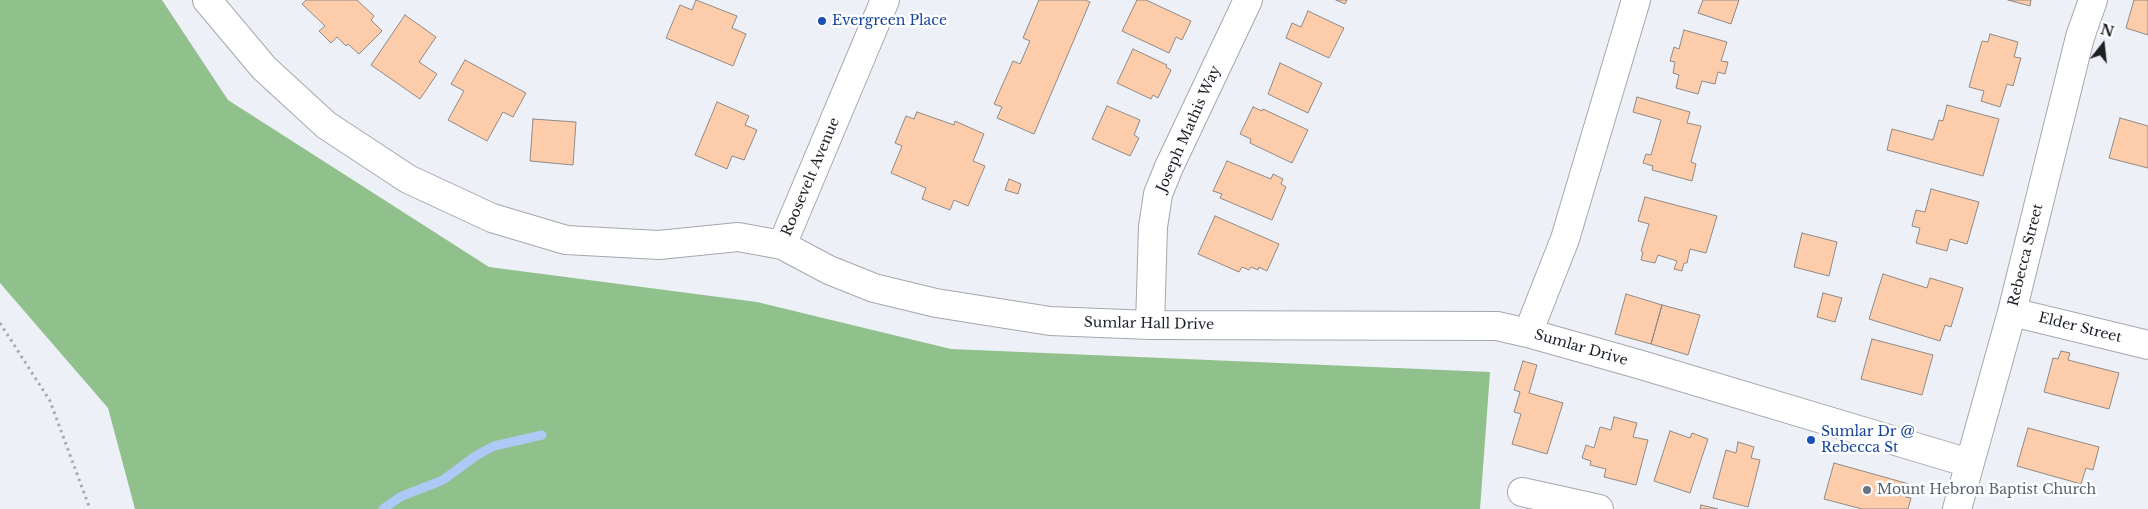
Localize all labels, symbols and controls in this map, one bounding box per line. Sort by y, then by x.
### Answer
place label: Evergreen Place [832,13,947,29]
marker: Evergreen Place [816,15,828,27]
north arrow [2078,20,2128,70]
text: N [2098,20,2116,41]
street label: Joseph Mathis Way [1154,63,1224,195]
street label: Roosevelt Avenue [778,115,844,239]
street label: Rebecca Street [2005,202,2047,308]
street label: Elder Street [2037,310,2123,346]
street label: Sumlar Hall Drive [1084,314,1214,334]
street label: Sumlar Drive [1532,327,1630,369]
place label: Sumlar Dr @ Rebecca St [1821,424,1915,457]
marker: Sumlar Dr @ Rebecca St [1805,434,1817,446]
place label: Mount Hebron Baptist Church [1877,482,2096,498]
marker: Mount Hebron Baptist Church [1861,484,1873,496]

